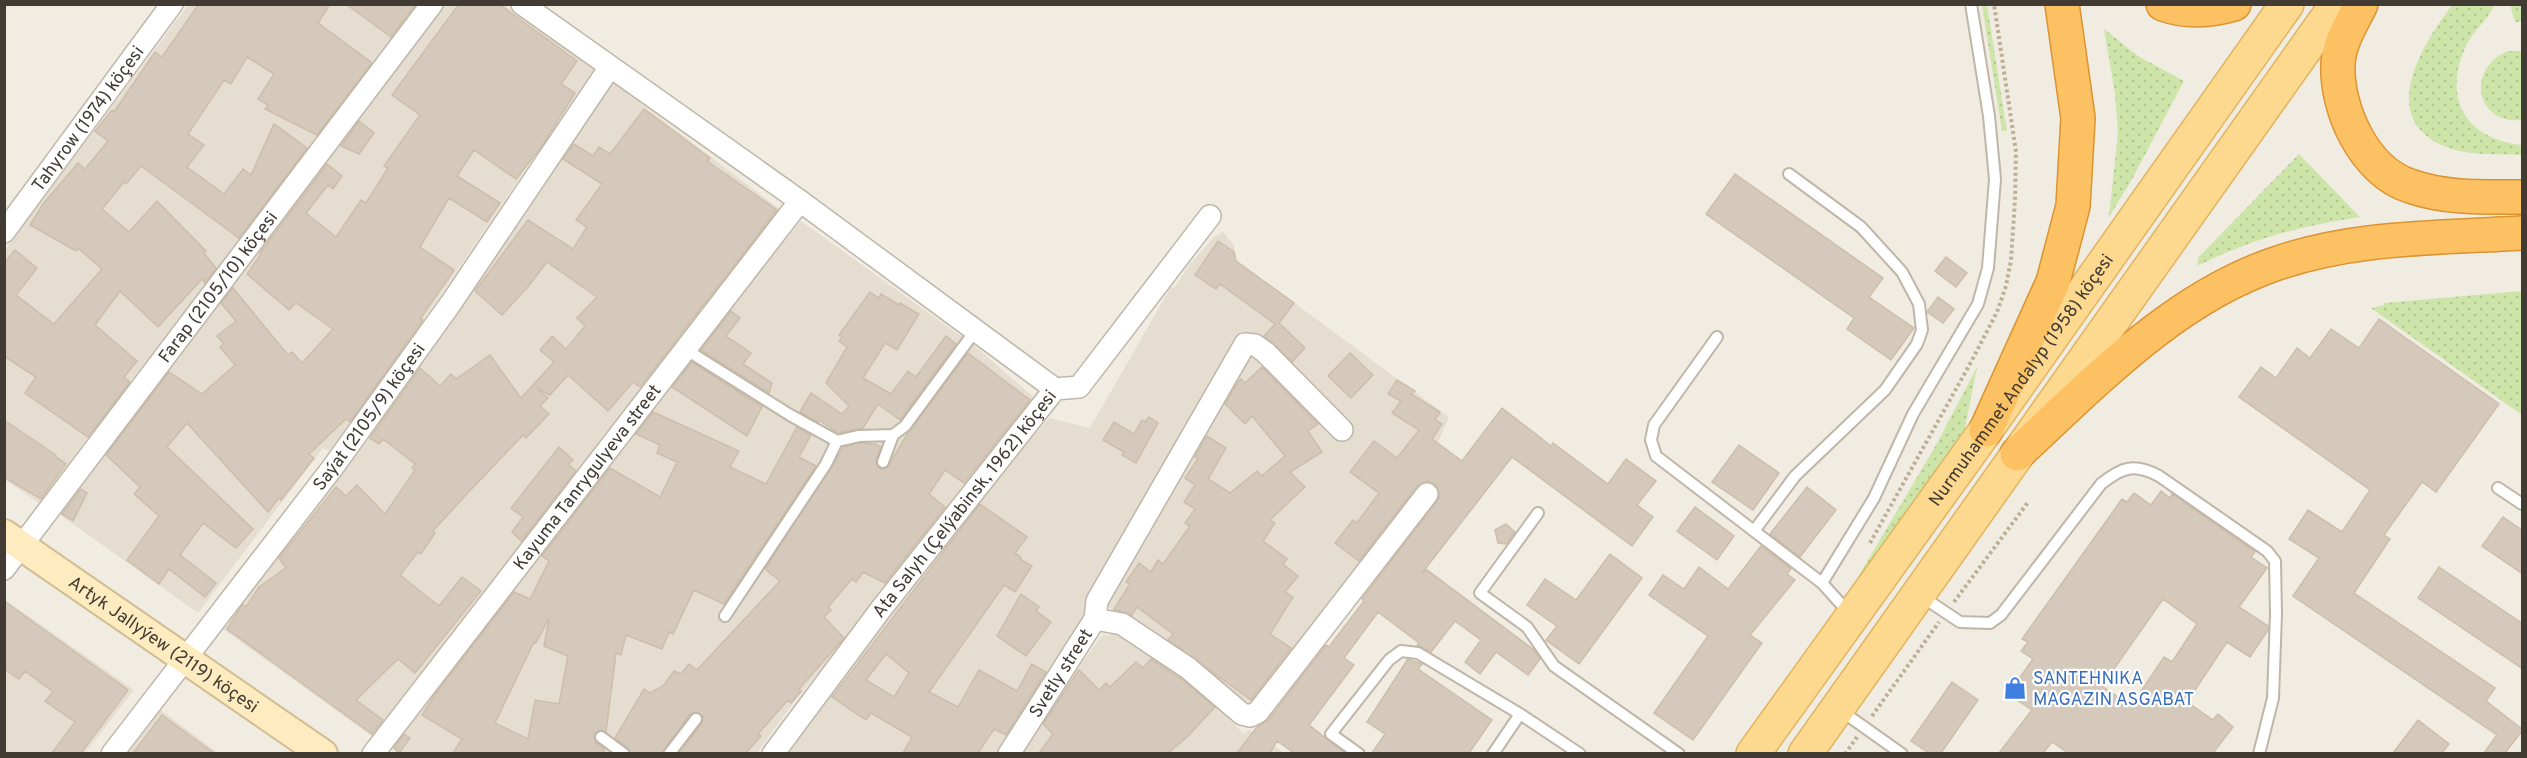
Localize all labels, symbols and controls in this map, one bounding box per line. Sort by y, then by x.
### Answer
street label: Tahyrow (1974) köçesi [28,42,150,197]
street label: Farap (2105/10) köçesi [154,207,284,368]
street label: Nurmuhammet Andalyp (1958) köçesi [1925,250,2120,512]
street label: Saýat (2105/9) köçesi [309,339,431,496]
street label: Kayuma Tanrygulyeva street [509,380,667,575]
street label: Ata Salyh (Çelýabinsk, 1962) köçesi [868,386,1063,623]
street label: Artyk Jallyýew (2119) köçesi [63,572,262,719]
street label: Svetly street [1025,625,1099,723]
place label: SANTEHNIKA MAGAZIN ASGABAT [2033,668,2194,712]
shop icon: SANTEHNIKA MAGAZIN ASGABAT [2002,675,2028,701]

